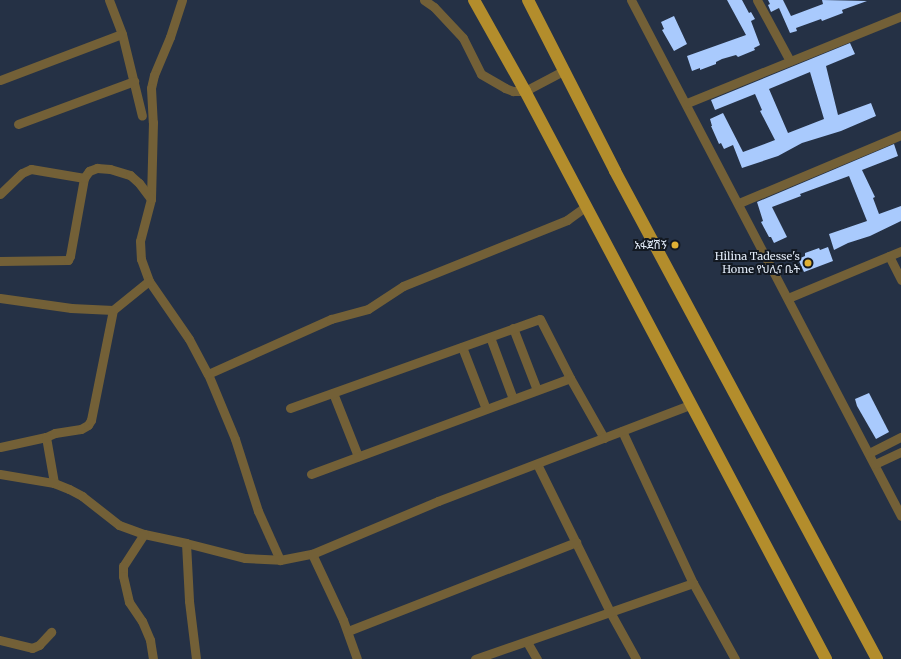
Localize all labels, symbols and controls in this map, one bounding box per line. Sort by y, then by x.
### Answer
place label: አፋጀሽኝ [635,238,667,252]
marker: አፋጀሽኝ [670,240,680,250]
place label: Hilina Tadesse's Home የህሊና ቤት [715,250,800,276]
marker: Hilina Tadesse's Home የህሊና ቤት [803,258,813,268]

